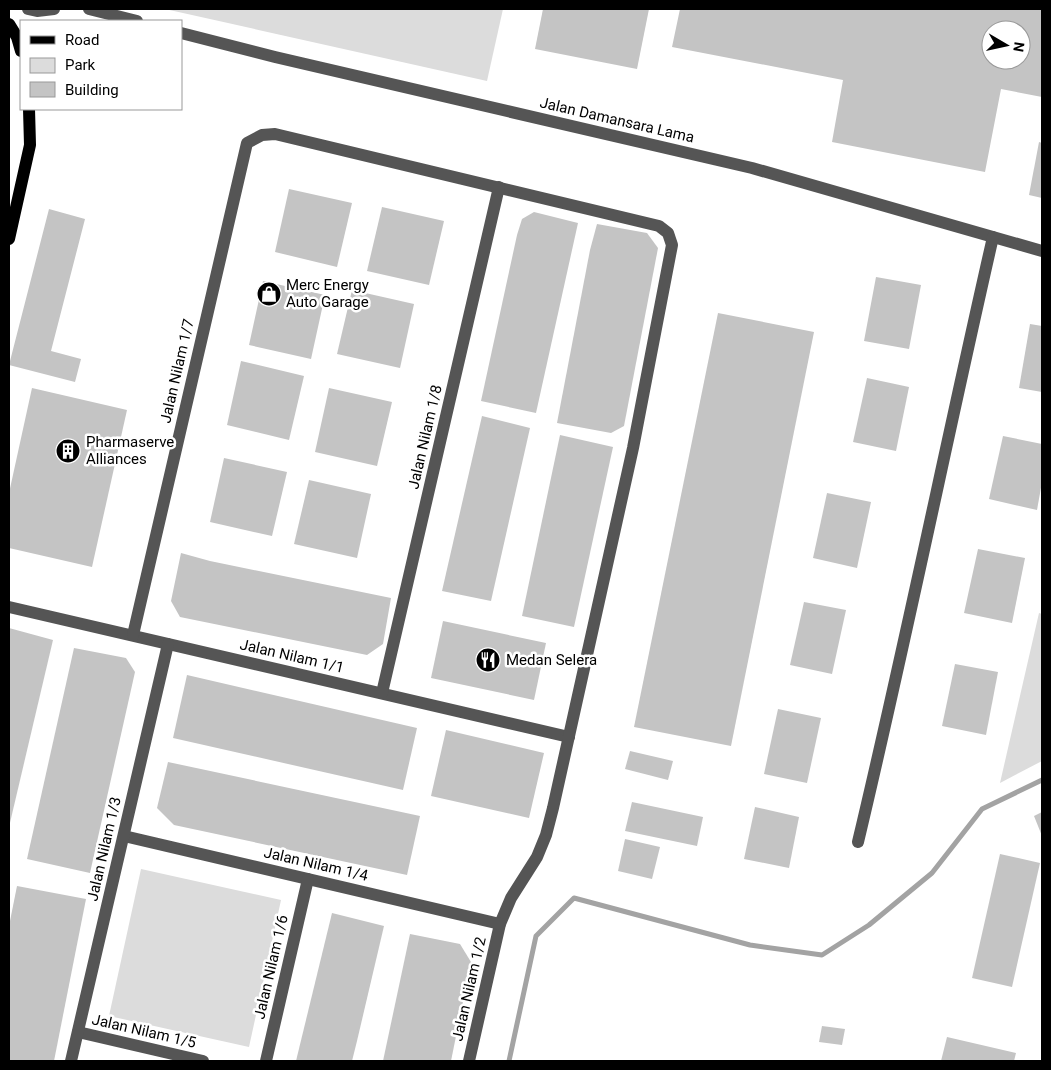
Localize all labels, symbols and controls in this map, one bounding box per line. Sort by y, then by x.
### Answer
legend [20,20,182,110]
north arrow [981,20,1031,70]
text: Road [65,31,99,49]
text: N [1010,41,1028,53]
text: Park [65,56,96,74]
text: Building [65,81,119,99]
street label: Jalan Damansara Lama [538,93,696,147]
place label: Merc Energy Auto Garage [286,276,369,311]
shop icon: Merc Energy Auto Garage [256,281,282,307]
street label: Jalan Nilam 1/7 [156,317,198,425]
street label: Jalan Nilam 1/8 [404,383,446,491]
place label: Pharmaserve Alliances [86,433,174,468]
building icon: Pharmaserve Alliances [55,438,81,464]
street label: Jalan Nilam 1/1 [238,635,346,677]
restaurant icon: Medan Selera [475,647,501,673]
place label: Medan Selera [506,651,597,669]
street label: Jalan Nilam 1/3 [83,795,125,903]
street label: Jalan Nilam 1/4 [262,843,370,885]
street label: Jalan Nilam 1/6 [250,913,292,1021]
street label: Jalan Nilam 1/2 [448,935,490,1043]
street label: Jalan Nilam 1/5 [90,1010,198,1052]

